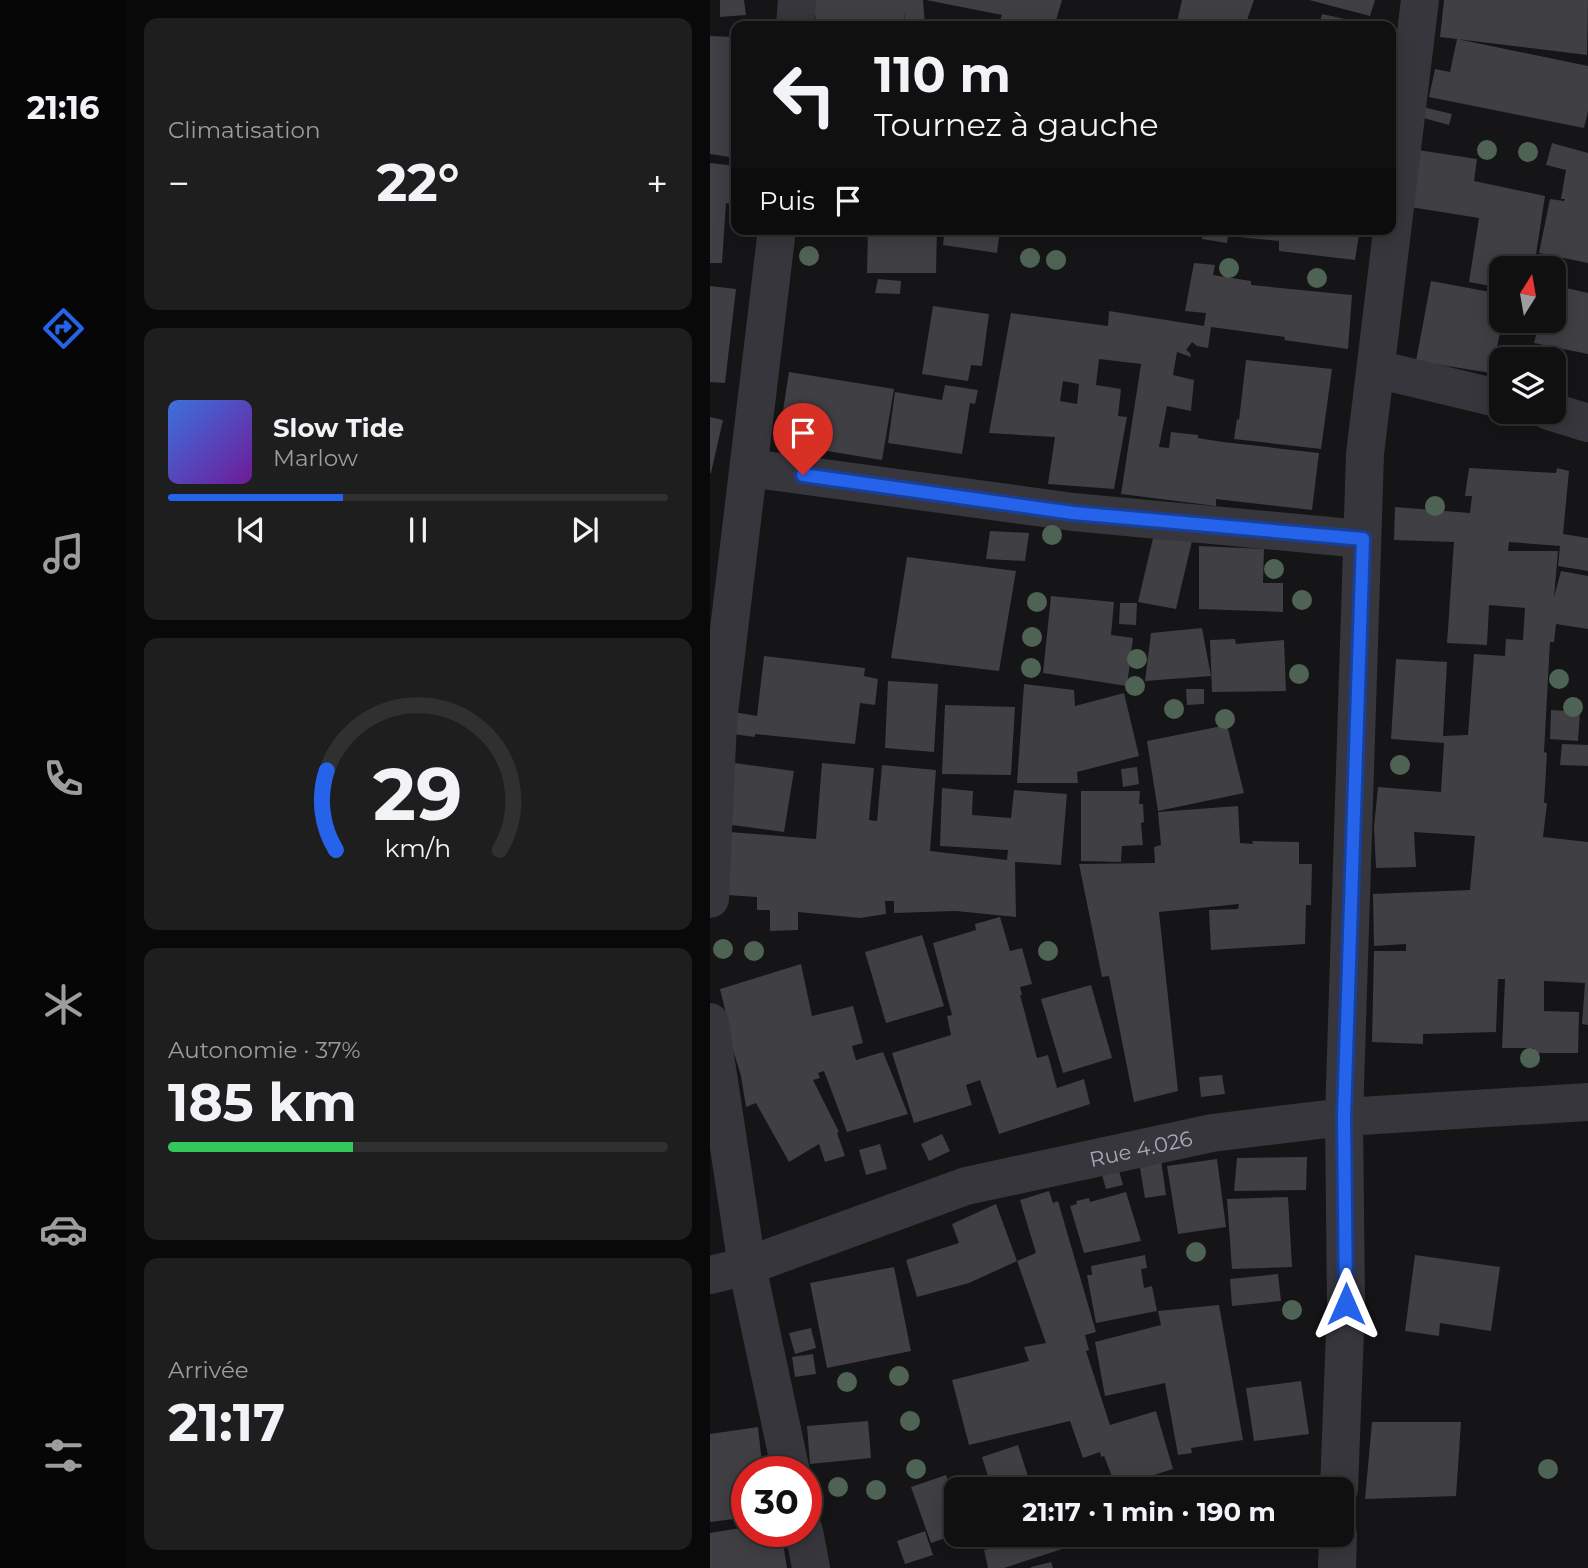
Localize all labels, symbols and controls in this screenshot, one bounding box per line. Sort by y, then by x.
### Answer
text: 110 m [874,45,1011,104]
icon: left [759,49,850,140]
text: 21:16 [27,88,99,127]
text: Tournez à gauche [874,105,1159,144]
text: Climatisation [168,116,320,144]
text: 22° [376,151,460,214]
text: − [168,160,190,207]
text: + [646,160,668,207]
icon: arrive [829,182,867,220]
text: Puis [759,185,815,217]
north arrow [1489,256,1566,332]
map controls [1489,256,1566,424]
icon: directions [39,304,88,353]
button: layers [1489,347,1566,424]
pin [773,403,833,475]
text: Slow Tide [273,412,404,444]
icon: arrive [784,414,822,452]
text: Marlow [273,444,358,472]
icon: previous [232,511,270,549]
icon: pause [399,511,437,549]
icon: next [566,511,604,549]
icon: music [39,529,88,578]
text: 29 [373,750,463,838]
icon: phone [39,754,88,803]
text: km/h [385,833,451,863]
icon: climate [39,980,88,1029]
text: Autonomie · 37% [168,1036,361,1064]
text: 185 km [168,1071,357,1134]
street label: Rue 4.026 [1087,1125,1195,1172]
icon: car [39,1205,88,1254]
position arrow [1309,1267,1383,1341]
text: Arrivée [168,1356,249,1384]
text: 21:17 [168,1391,285,1454]
icon: filters [39,1431,88,1480]
speed limit sign: 30 [731,1456,822,1547]
text: 21:17 · 1 min · 190 m [1022,1496,1276,1528]

